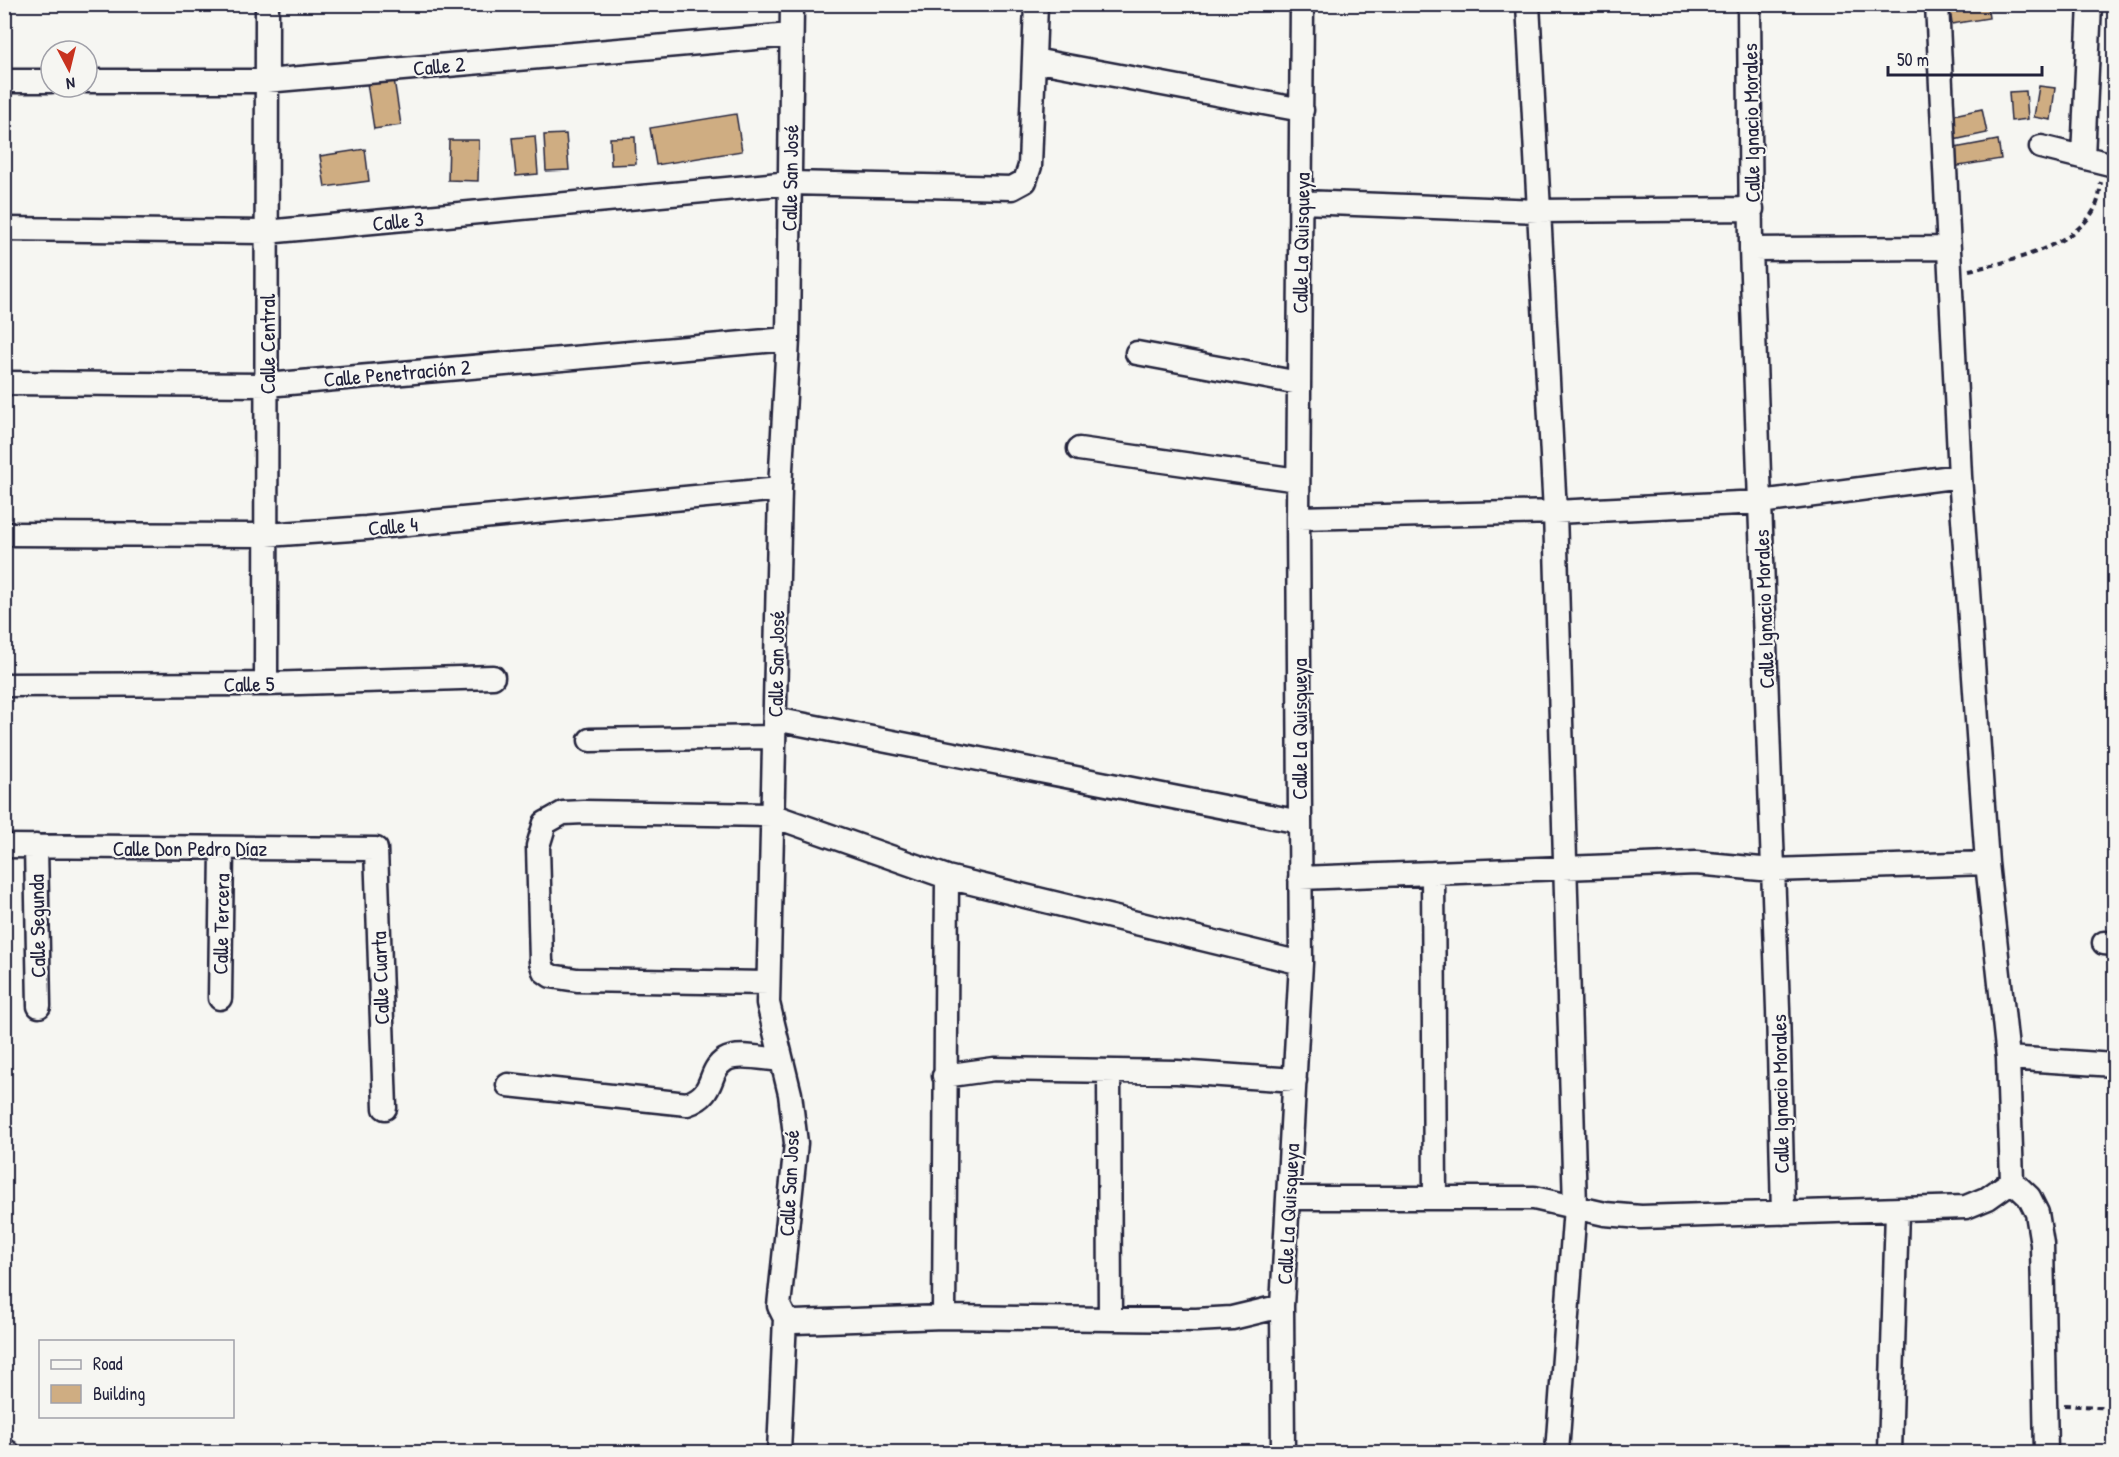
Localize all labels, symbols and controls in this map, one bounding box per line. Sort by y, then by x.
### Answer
north arrow [39,39,99,99]
scale bar [1888,39,2042,77]
street label: Calle Ignacio Morales [1735,43,1767,203]
text: 50 m [1897,47,1929,72]
street label: Calle 2 [412,49,466,83]
text: N [65,72,76,95]
street label: Calle San José [775,124,805,232]
street label: Calle La Quisqueya [1285,172,1317,314]
street label: Calle 3 [371,204,425,238]
street label: Calle Central [253,293,282,394]
street label: Calle Penetración 2 [322,352,472,394]
street label: Calle 4 [367,509,419,543]
street label: Calle Ignacio Morales [1747,529,1781,689]
street label: Calle San José [761,610,791,718]
street label: Calle La Quisqueya [1285,658,1314,800]
street label: Calle 5 [223,669,275,699]
street label: Calle Don Pedro Díaz [113,834,267,863]
street label: Calle Tercera [206,873,236,975]
street label: Calle Segunda [22,874,52,978]
street label: Calle Cuarta [364,931,396,1025]
street label: Calle Ignacio Morales [1764,1014,1796,1174]
street label: Calle San José [772,1129,806,1237]
street label: Calle La Quisqueya [1270,1143,1306,1285]
legend [39,1340,234,1418]
text: Road [93,1351,123,1376]
text: Building [93,1381,145,1406]

